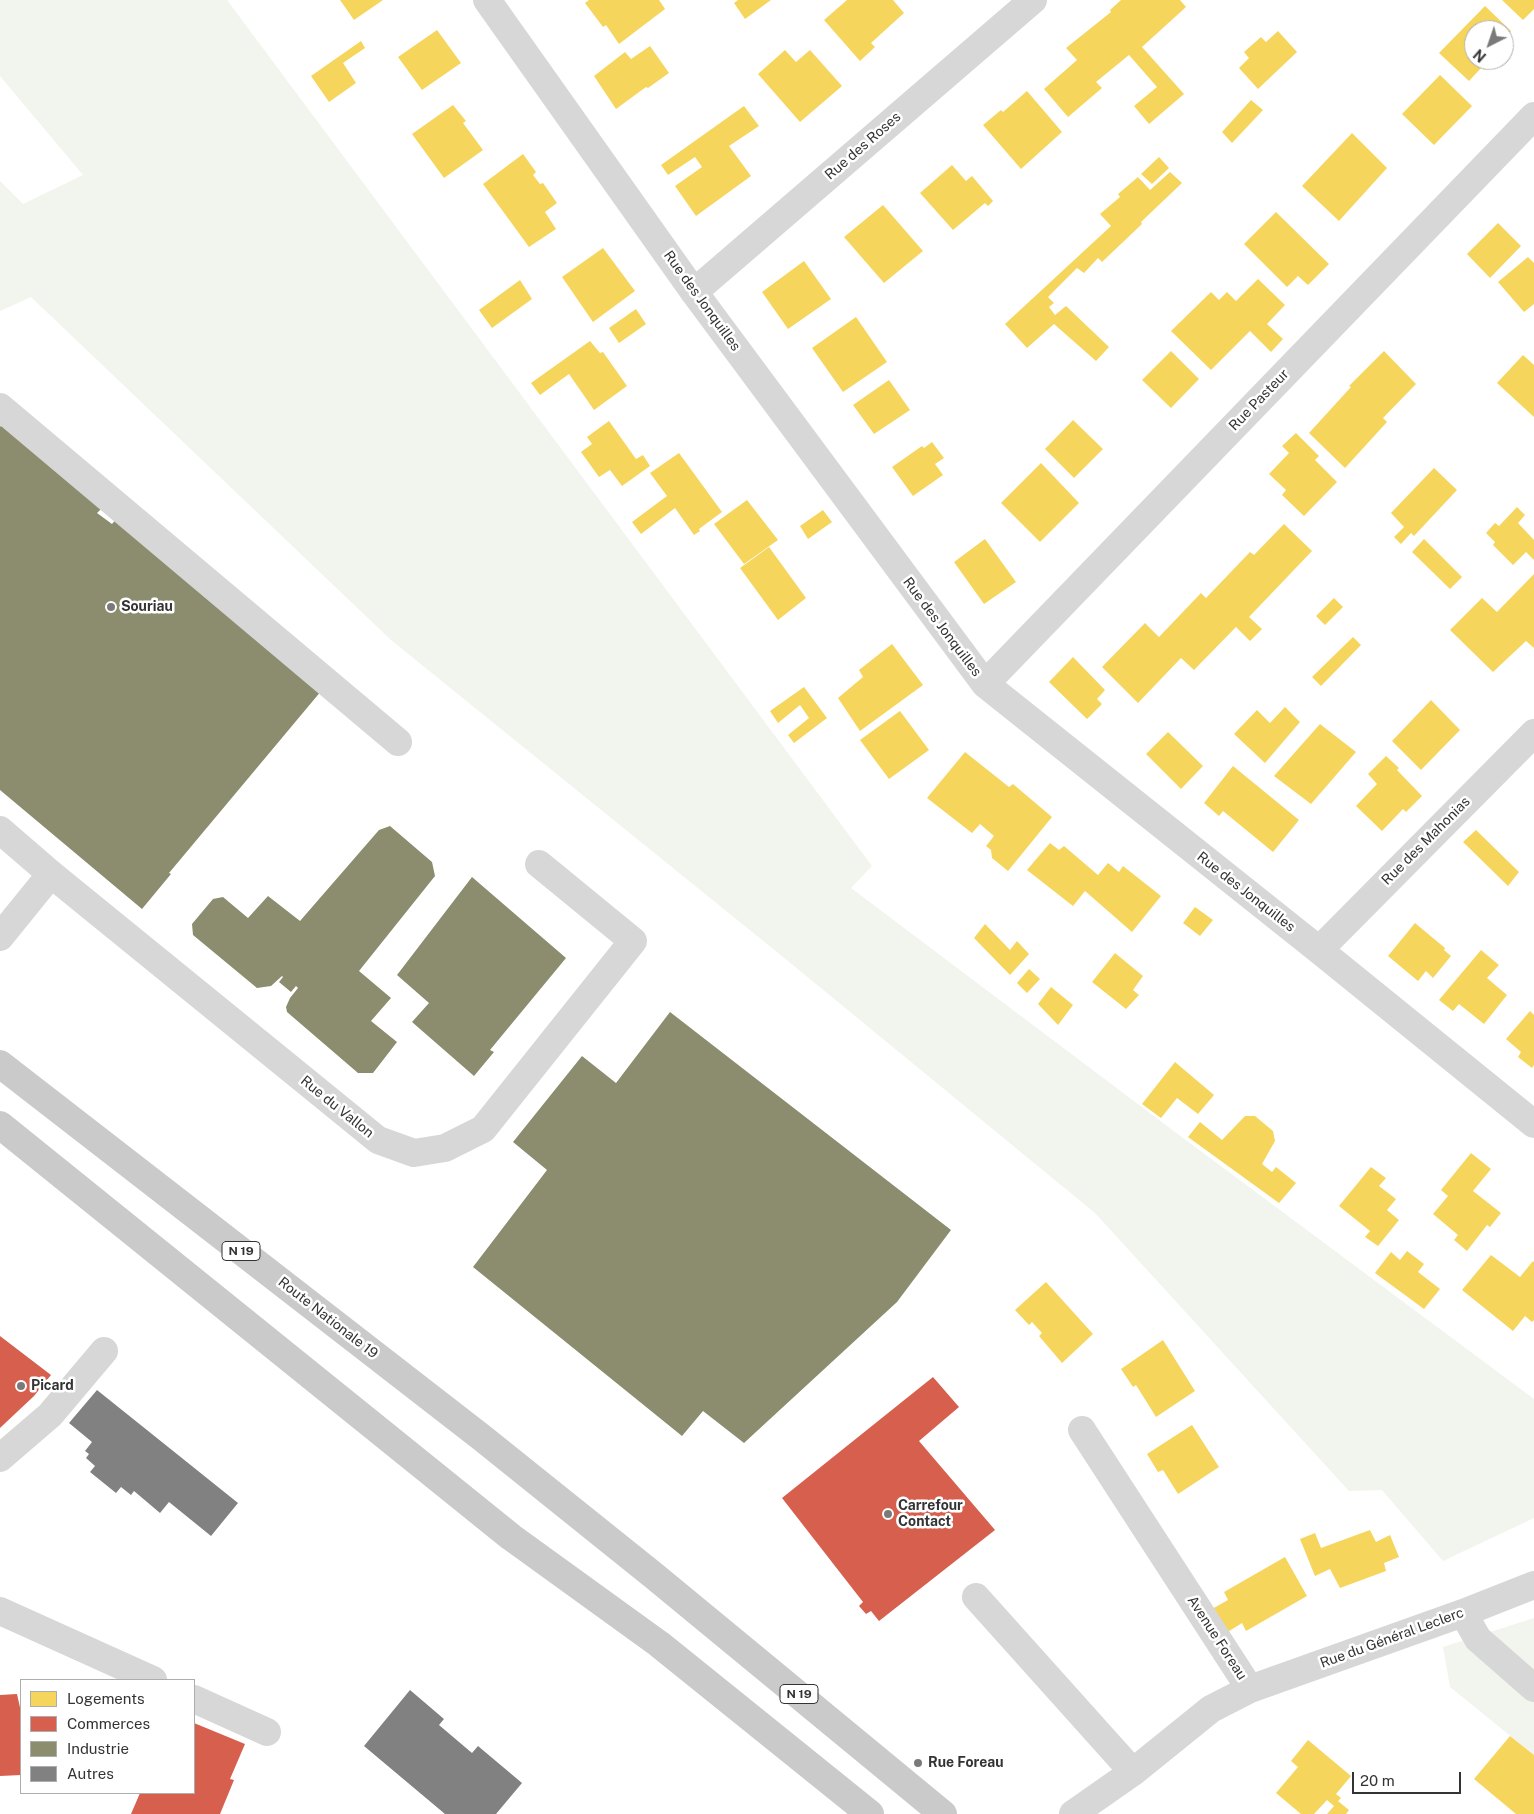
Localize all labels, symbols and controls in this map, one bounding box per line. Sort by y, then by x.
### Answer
north arrow [1464,20,1514,70]
text: N [1470,46,1489,65]
street label: Rue des Roses [822,109,904,183]
street label: Rue des Jonquilles [660,248,744,354]
street label: Rue Pasteur [1226,366,1292,434]
street label: Rue des Jonquilles [899,574,985,680]
place label: Souriau [121,599,173,615]
marker: Souriau [105,601,117,613]
street label: Rue des Mahonias [1378,793,1474,889]
street label: Rue des Jonquilles [1194,848,1298,936]
street label: Rue du Vallon [297,1072,377,1142]
road number: N 19 [222,1242,260,1260]
street label: Route Nationale 19 [275,1274,381,1362]
place label: Picard [31,1378,74,1394]
marker: Picard [15,1380,27,1392]
place label: Carrefour Contact [898,1498,963,1530]
marker: Carrefour Contact [882,1508,894,1520]
street label: Avenue Foreau [1184,1593,1250,1683]
street label: Rue du Général Leclerc [1318,1604,1466,1672]
legend [20,1679,195,1794]
road number: N 19 [780,1685,818,1704]
text: Logements [67,1690,145,1707]
text: Commerces [67,1715,150,1732]
text: Industrie [67,1740,129,1757]
place label: Rue Foreau [928,1755,1004,1771]
marker: Rue Foreau [912,1757,924,1769]
scale bar [1354,1762,1463,1794]
text: Autres [67,1765,114,1782]
text: 20 m [1360,1772,1395,1789]

